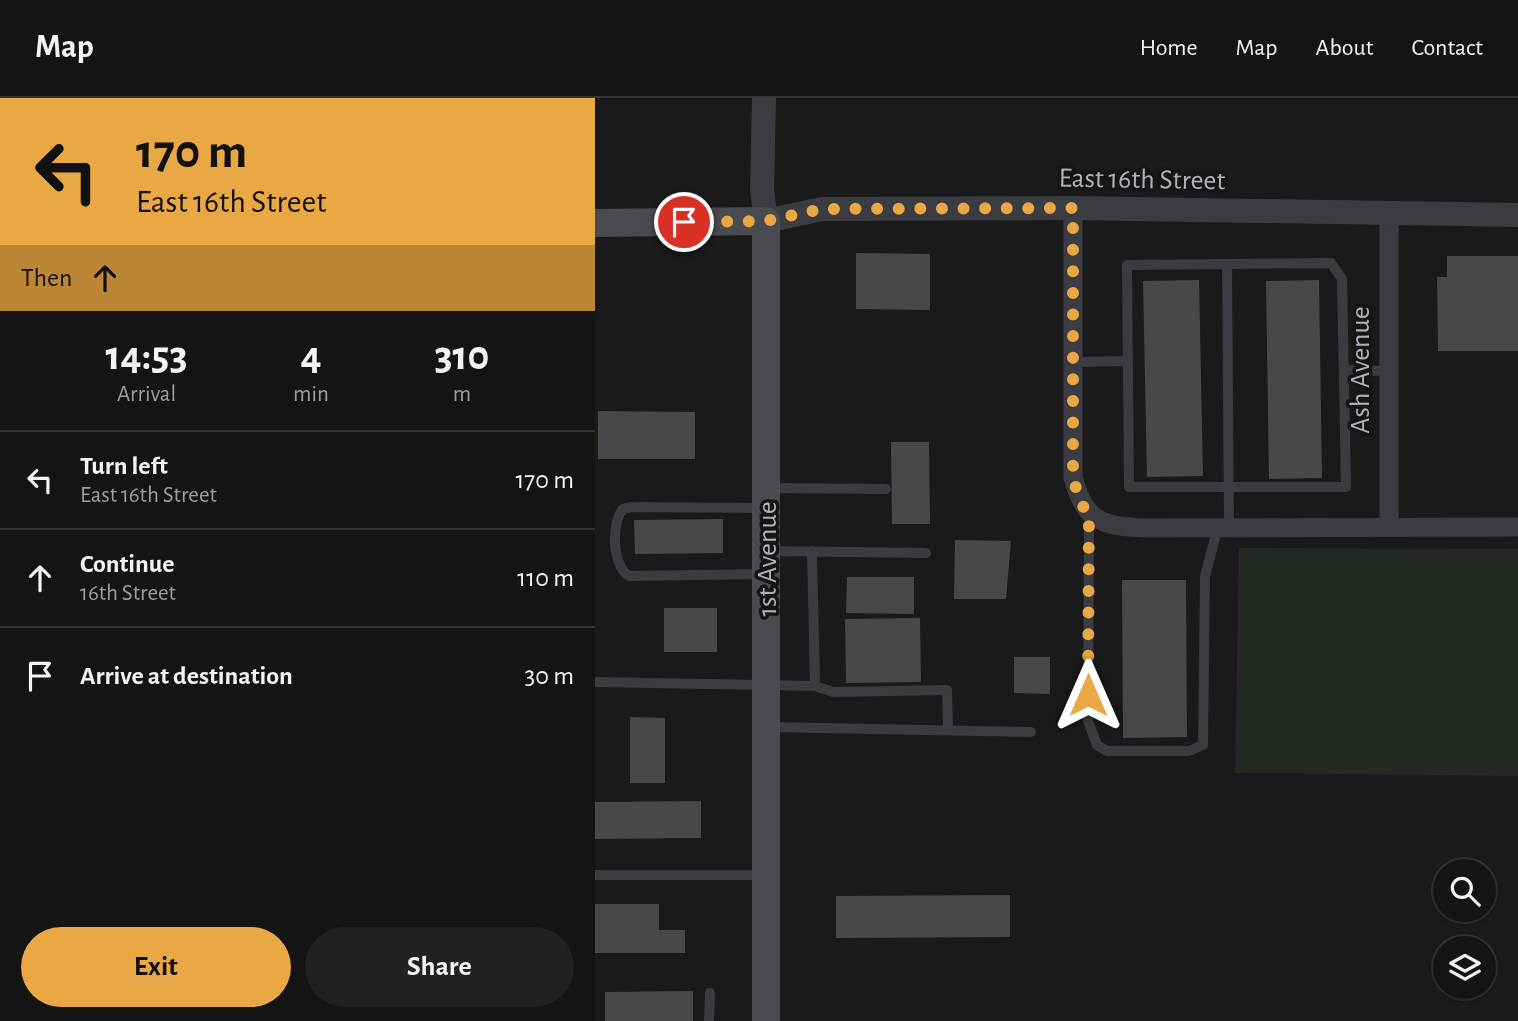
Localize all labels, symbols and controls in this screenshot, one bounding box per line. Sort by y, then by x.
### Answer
text: Map [35,31,94,64]
text: Home [1140,36,1198,60]
text: Map [1236,36,1278,60]
text: About [1316,36,1373,60]
text: Contact [1411,36,1483,60]
icon: left [21,126,112,217]
text: 170 m [136,128,247,177]
street label: East 16th Street [1058,165,1226,195]
text: East 16th Street [136,186,326,218]
pin [654,192,714,252]
icon: arrive [665,203,703,241]
icon: ahead [86,259,124,297]
text: Then [21,265,72,291]
street label: Ash Avenue [1347,306,1375,434]
text: 14:53 [105,335,188,377]
text: 4 [300,335,322,377]
text: 310 [434,335,489,377]
text: Arrival [117,383,176,406]
text: min [293,383,329,406]
text: m [453,383,471,406]
text: Turn left [80,453,168,479]
icon: left [21,461,59,499]
text: 170 m [515,467,574,493]
text: East 16th Street [80,484,217,507]
street label: 1st Avenue [754,501,782,617]
text: Continue [80,551,175,577]
icon: ahead [21,559,59,597]
text: 110 m [517,565,574,591]
text: 16th Street [80,582,176,605]
icon: arrive [21,657,59,695]
position arrow [1051,658,1125,732]
text: Arrive at destination [80,663,293,689]
text: 30 m [524,663,574,689]
map controls [1433,859,1496,999]
button: search [1433,859,1496,922]
button: Exit [21,927,291,1007]
button: Share [305,927,574,1007]
button: layers [1433,936,1496,999]

